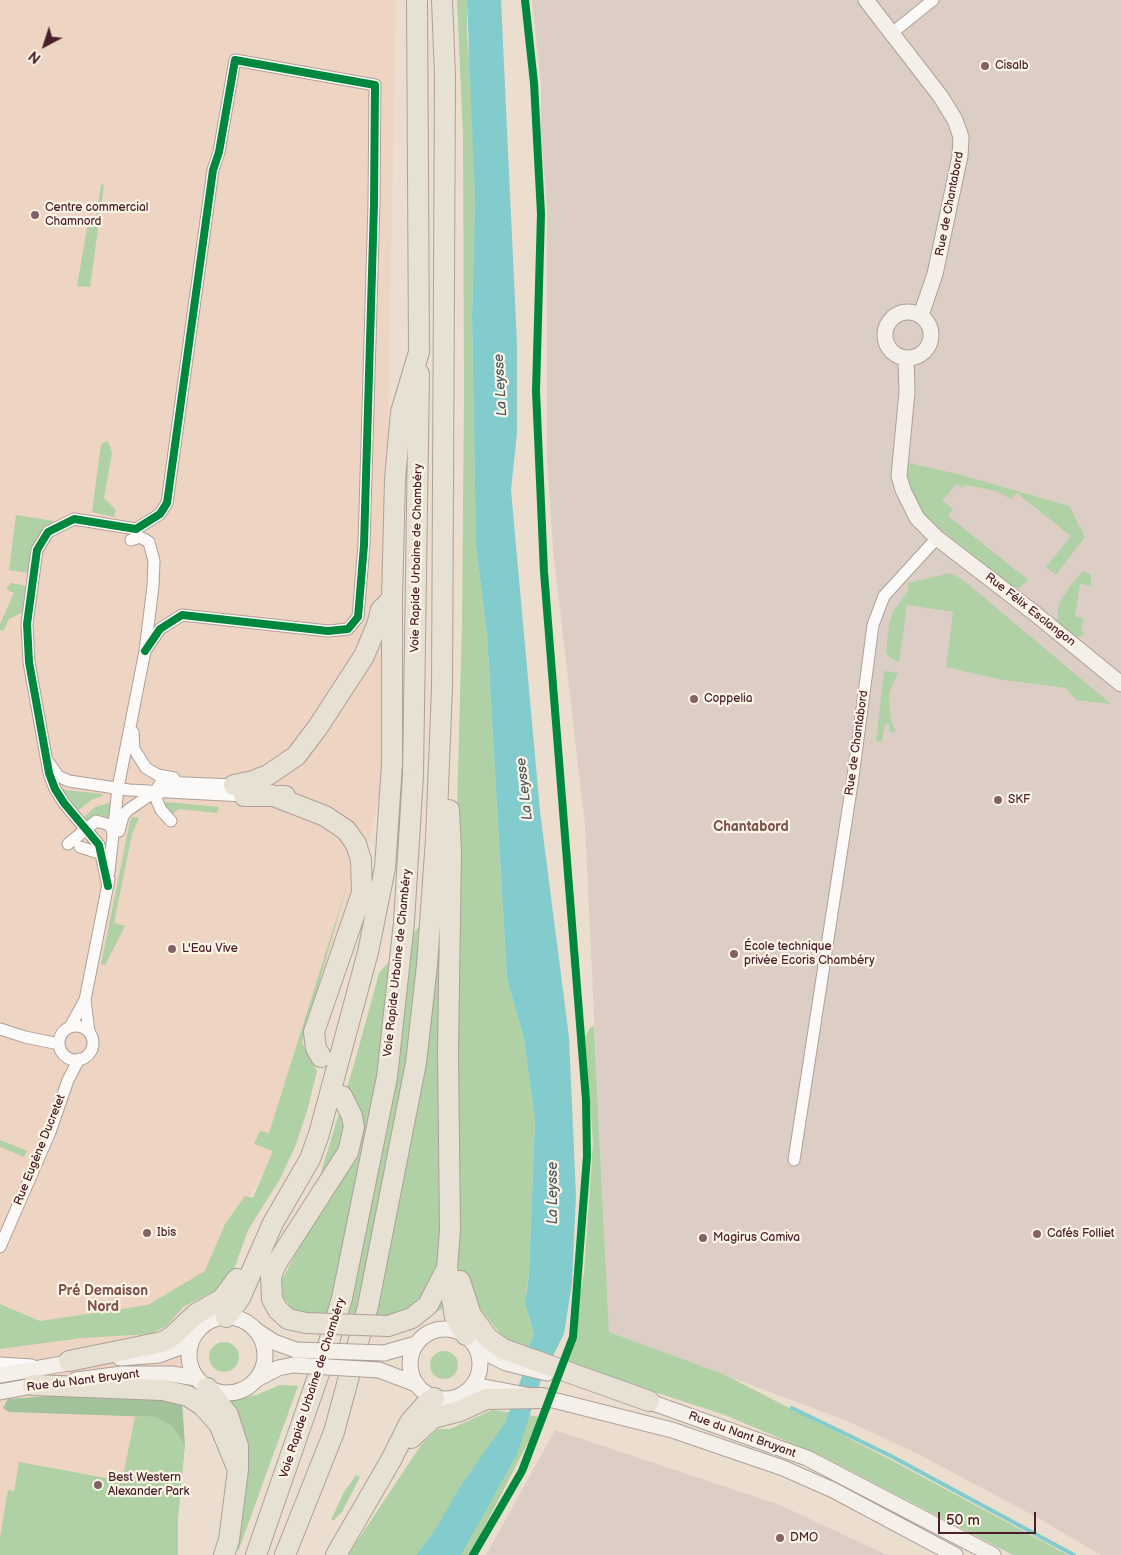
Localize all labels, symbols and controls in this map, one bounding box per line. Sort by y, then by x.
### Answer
north arrow [20,20,70,70]
text: N [26,47,45,67]
place label: Cisalb [995,59,1029,73]
marker: Cisalb [979,60,991,72]
street label: Rue de Chantabord [933,151,967,257]
place label: Centre commercial Chamnord [45,201,148,229]
marker: Centre commercial Chamnord [29,209,41,221]
water label: La Leysse [491,353,511,417]
street label: Voie Rapide Urbaine de Chambéry [408,463,426,653]
street label: Rue Félix Esclangon [982,570,1078,650]
street label: Rue de Chantabord [842,689,872,797]
place label: Coppelia [704,692,753,706]
marker: Coppelia [688,693,700,705]
water label: La Leysse [513,757,537,821]
place label: SKF [1008,793,1030,807]
marker: SKF [992,794,1004,806]
district label: Chantabord [713,819,789,835]
street label: Voie Rapide Urbaine de Chambéry [381,868,415,1058]
place label: École technique privée Ecoris Chambéry [744,940,875,968]
place label: L'Eau Vive [182,942,238,956]
marker: L'Eau Vive [166,943,178,955]
marker: École technique privée Ecoris Chambéry [728,948,740,960]
street label: Rue Eugène Ducretet [11,1092,69,1208]
water label: La Leysse [545,1162,561,1224]
place label: Ibis [157,1226,176,1240]
marker: Ibis [141,1227,153,1239]
place label: Cafés Folliet [1047,1227,1115,1241]
marker: Cafés Folliet [1031,1228,1043,1240]
place label: Magirus Camiva [713,1231,800,1245]
marker: Magirus Camiva [697,1232,709,1244]
district label: Pré Demaison Nord [58,1283,148,1315]
street label: Voie Rapide Urbaine de Chambéry [277,1296,349,1480]
street label: Rue du Nant Bruyant [26,1367,140,1395]
street label: Rue du Nant Bruyant [686,1409,798,1461]
place label: Best Western Alexander Park [108,1471,189,1499]
marker: Best Western Alexander Park [92,1479,104,1491]
scale bar [941,1502,1038,1534]
text: 50 m [946,1511,980,1530]
place label: DMO [790,1531,818,1545]
marker: DMO [774,1532,786,1544]

